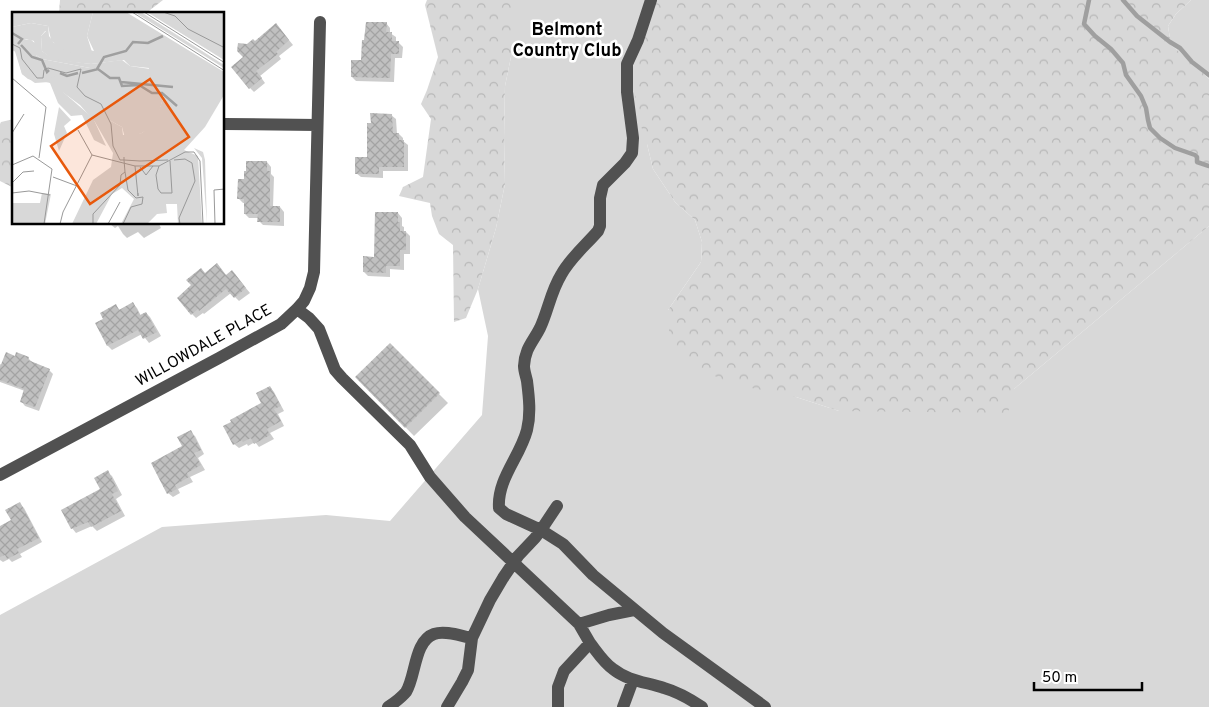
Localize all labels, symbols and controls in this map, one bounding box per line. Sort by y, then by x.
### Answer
inset map [12,12,225,225]
district label: Belmont Country Club [512,19,622,63]
street label: WILLOWDALE PLACE [133,300,275,392]
scale bar [1034,660,1142,692]
text: 50 m [1042,669,1077,688]

